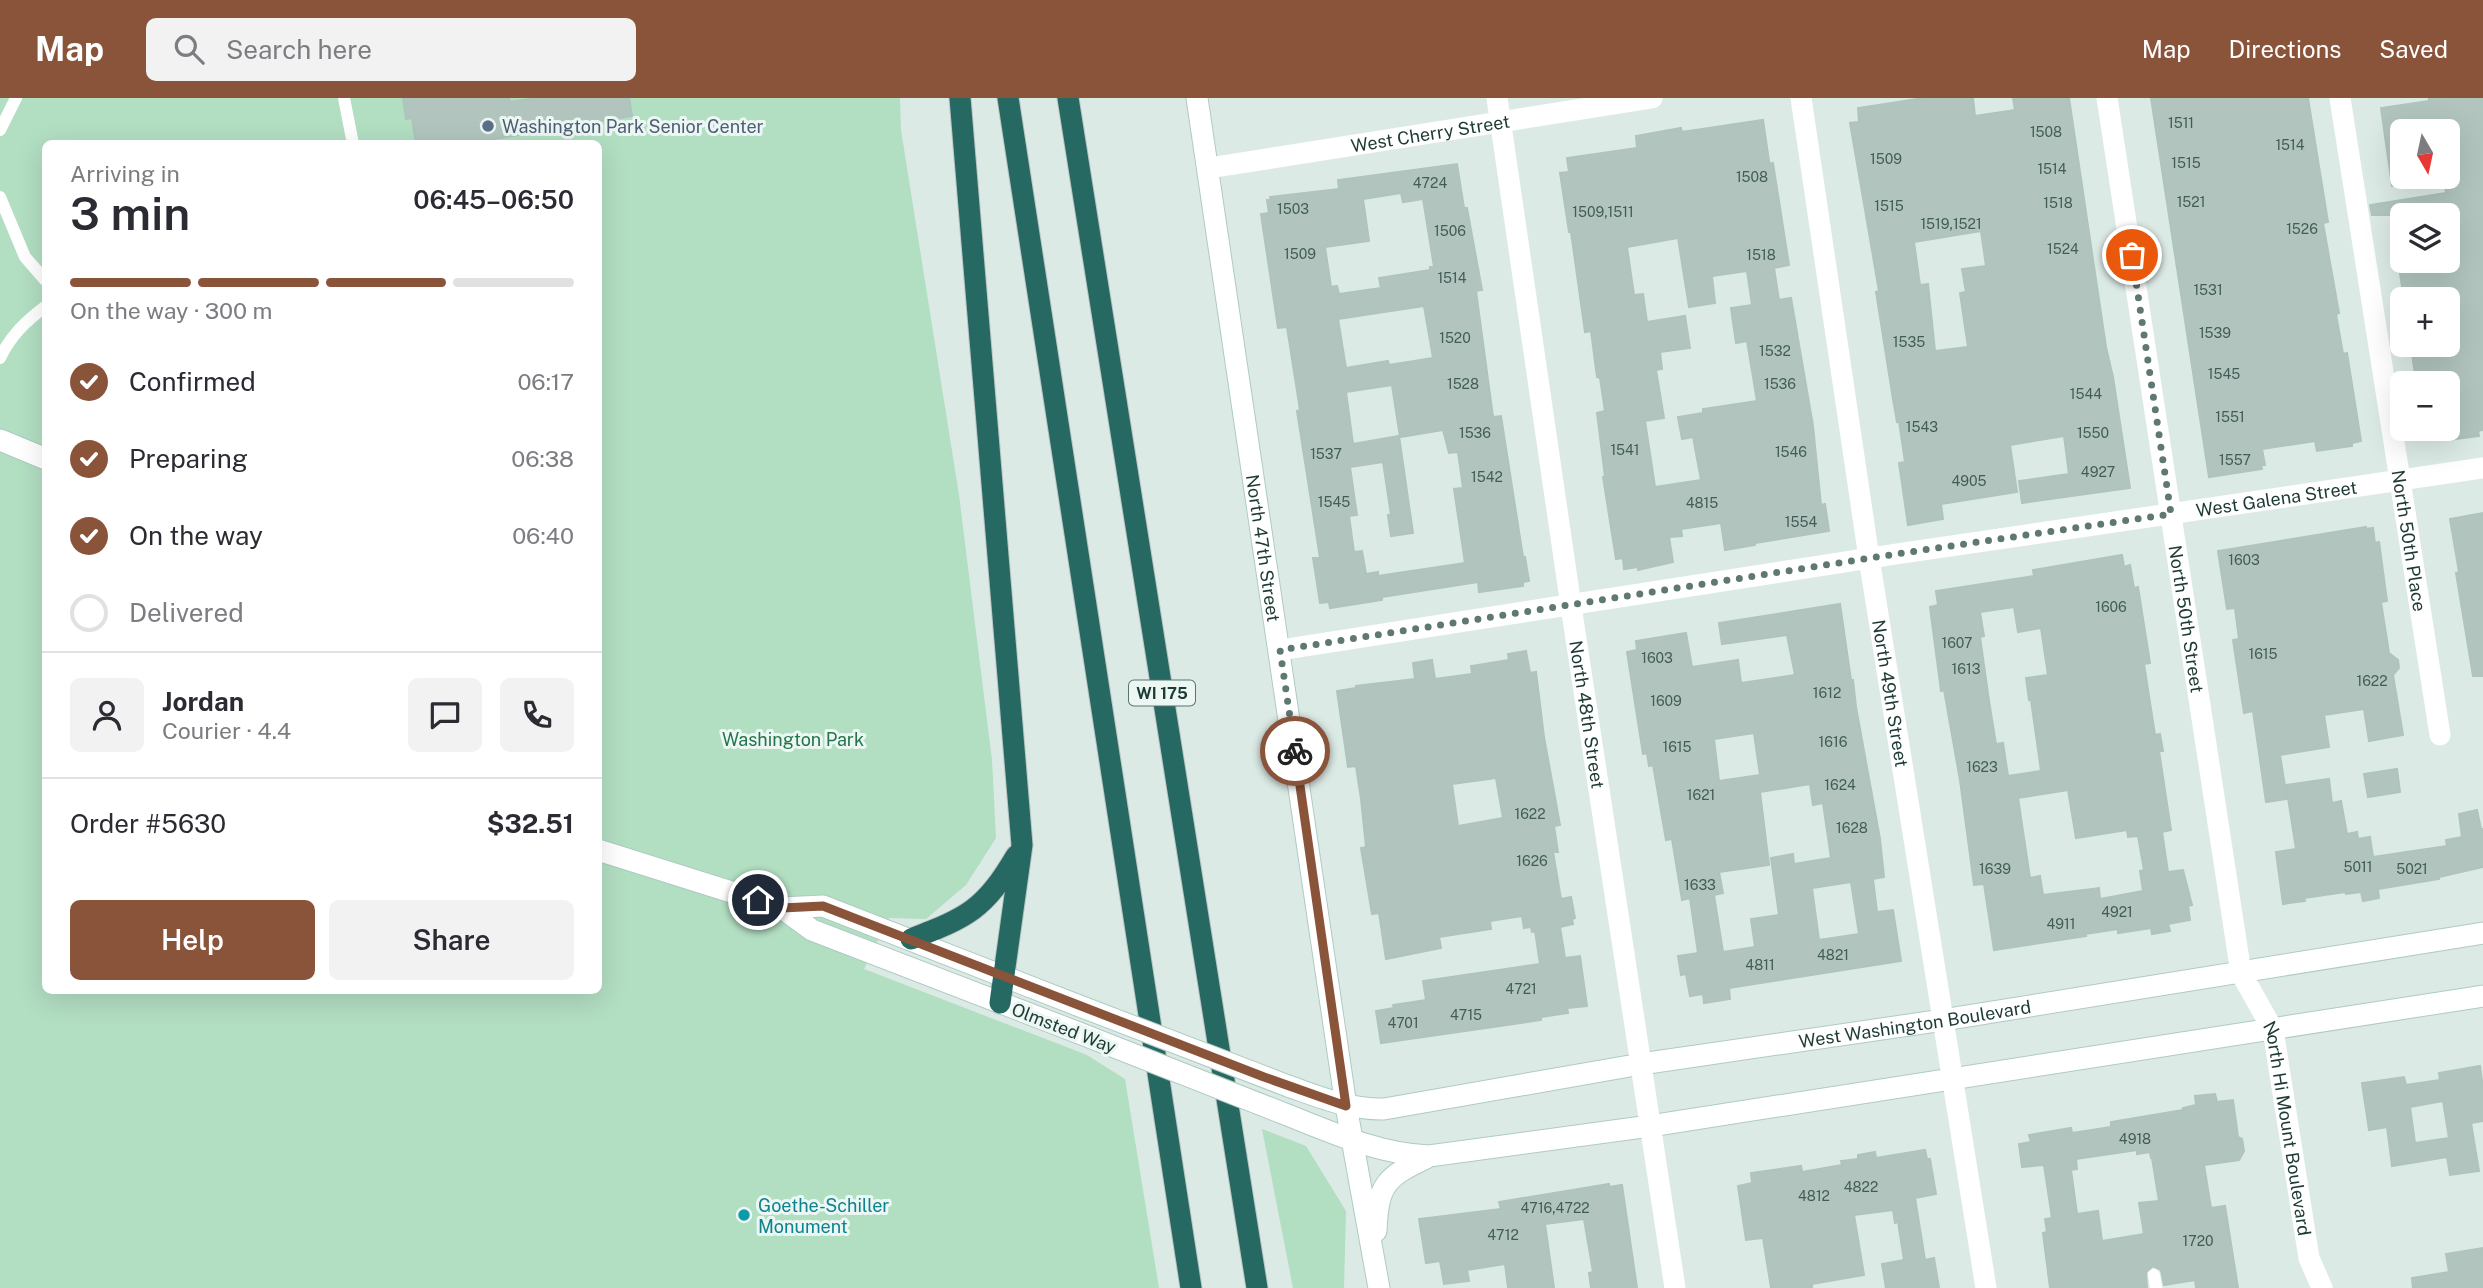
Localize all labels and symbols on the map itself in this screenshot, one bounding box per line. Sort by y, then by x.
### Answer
street label: West Cherry Street [1349,110,1511,156]
house number: 1511 [2168,115,2194,131]
place label: Washington Park Senior Center [502,116,764,137]
marker: Washington Park Senior Center [480,118,496,134]
north arrow [2390,119,2460,189]
house number: 1508 [2030,124,2062,140]
house number: 1514 [2275,137,2305,153]
house number: 1509 [1870,151,1902,167]
house number: 1515 [2171,155,2201,171]
house number: 1514 [2037,161,2067,177]
house number: 1508 [1736,169,1768,185]
house number: 4724 [1413,175,1447,191]
house number: 1521 [2177,194,2205,210]
house number: 1518 [2043,195,2073,211]
house number: 1515 [1874,198,1904,214]
house number: 1503 [1277,201,1309,217]
house number: 1509,1511 [1572,204,1634,220]
house number: 1519,1521 [1920,216,1982,232]
house number: 1526 [2286,221,2318,237]
house number: 1506 [1434,223,1466,239]
pin [2102,225,2162,285]
house number: 1524 [2047,241,2079,257]
house number: 1509 [1284,246,1316,262]
house number: 1518 [1746,247,1776,263]
house number: 1514 [1437,270,1467,286]
house number: 1531 [2193,282,2223,298]
house number: 1539 [2199,325,2231,341]
house number: 1520 [1439,330,1471,346]
house number: 1535 [1893,334,1925,350]
house number: 1532 [1759,343,1791,359]
house number: 1545 [2208,366,2240,382]
house number: 1528 [1447,376,1479,392]
house number: 1536 [1764,376,1796,392]
house number: 1544 [2070,386,2102,402]
house number: 1551 [2215,409,2245,425]
house number: 1543 [1906,419,1938,435]
house number: 1536 [1459,425,1491,441]
house number: 1550 [2077,425,2109,441]
house number: 1541 [1610,442,1640,458]
house number: 1546 [1775,444,1807,460]
house number: 1537 [1310,446,1342,462]
house number: 1557 [2219,452,2251,468]
house number: 4927 [2081,464,2115,480]
street label: North 50th Place [2388,468,2431,613]
house number: 1542 [1471,469,1503,485]
street label: North 47th Street [1242,473,1285,623]
house number: 4905 [1952,473,1987,489]
street label: West Galena Street [2195,476,2358,520]
house number: 1545 [1318,494,1350,510]
house number: 4815 [1686,495,1718,511]
house number: 1554 [1785,514,1817,530]
street label: North 50th Street [2165,544,2208,694]
house number: 1603 [2228,552,2260,568]
house number: 1606 [2095,599,2127,615]
street label: North 49th Street [1869,618,1913,769]
house number: 1607 [1941,635,1973,651]
street label: North 48th Street [1566,639,1609,790]
house number: 1615 [2248,646,2278,662]
house number: 1603 [1641,650,1673,666]
house number: 1613 [1952,661,1981,677]
house number: 1622 [2356,673,2388,689]
road number: WI 175 [1129,680,1195,706]
house number: 1612 [1813,685,1841,701]
house number: 1609 [1650,693,1682,709]
courier [1260,716,1330,786]
park label: Washington Park [722,729,864,750]
house number: 1616 [1819,734,1848,750]
house number: 1615 [1662,739,1692,755]
house number: 1623 [1966,759,1998,775]
house number: 1624 [1824,777,1856,793]
house number: 1621 [1687,787,1715,803]
house number: 1622 [1514,806,1546,822]
house number: 1628 [1836,820,1868,836]
house number: 1626 [1516,853,1548,869]
house number: 5011 [2344,859,2372,875]
house number: 1639 [1979,861,2011,877]
house number: 5021 [2396,861,2428,877]
pin [728,870,788,930]
house number: 1633 [1684,877,1716,893]
house number: 4921 [2101,904,2133,920]
house number: 4911 [2047,916,2075,932]
house number: 4821 [1817,947,1849,963]
house number: 4811 [1745,957,1775,973]
house number: 4721 [1505,981,1537,997]
street label: West Washington Boulevard [1797,996,2032,1051]
street label: Olmsted Way [1009,998,1120,1058]
house number: 4715 [1450,1007,1482,1023]
house number: 4701 [1387,1015,1419,1031]
street label: North Hi Mount Boulevard [2259,1017,2316,1237]
house number: 4918 [2119,1131,2151,1147]
house number: 4822 [1844,1179,1878,1195]
house number: 4812 [1798,1188,1830,1204]
place label: Goethe-Schiller Monument [758,1195,889,1237]
house number: 4716,4722 [1520,1200,1590,1216]
marker: Goethe-Schiller Monument [736,1207,752,1223]
house number: 4712 [1487,1227,1519,1243]
house number: 1720 [2182,1233,2214,1249]

